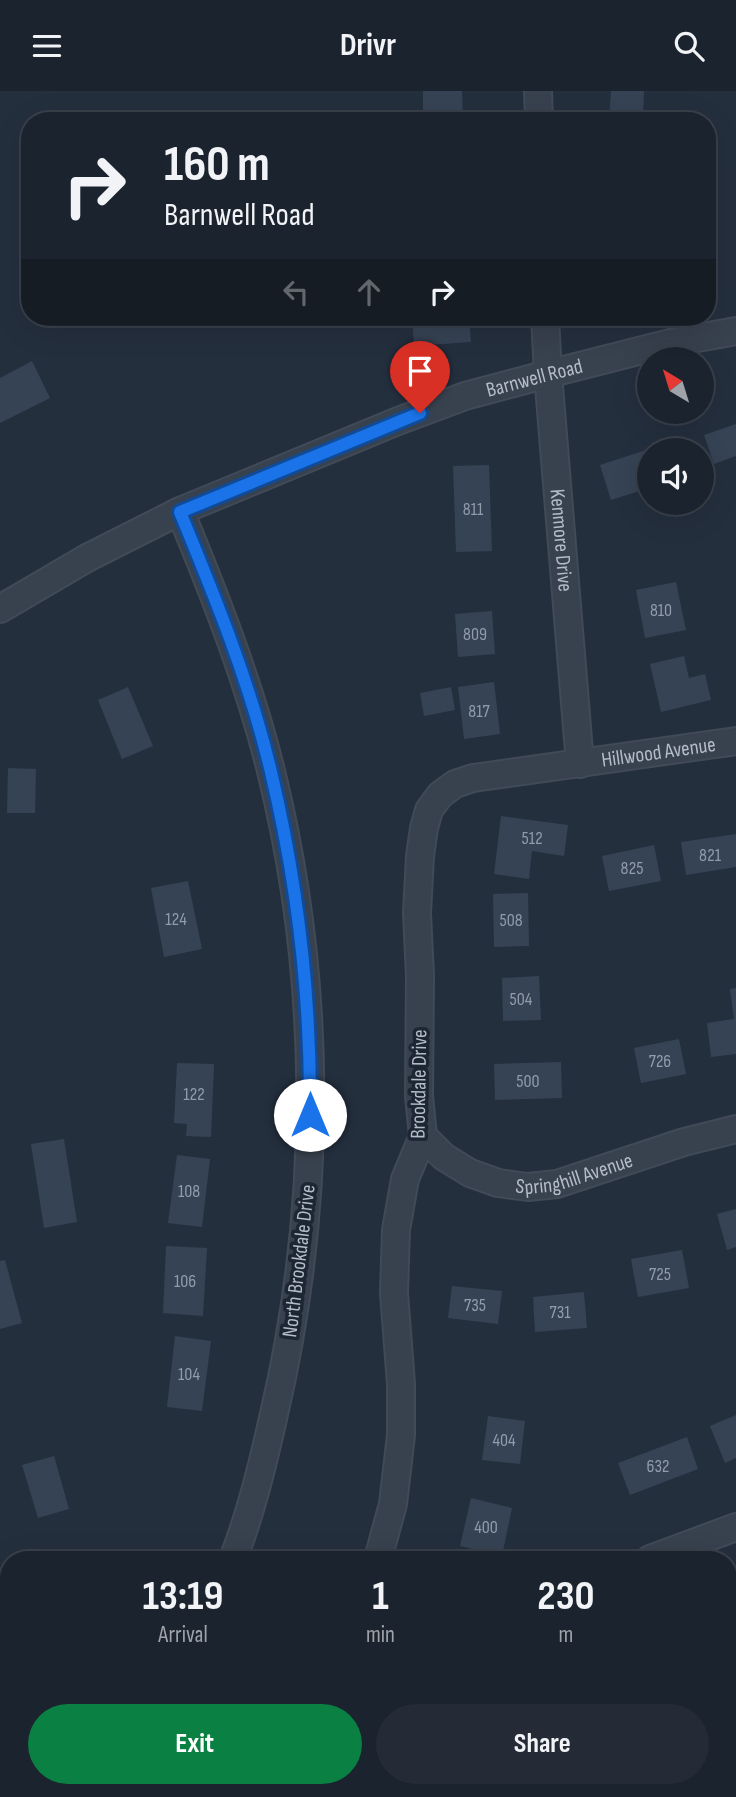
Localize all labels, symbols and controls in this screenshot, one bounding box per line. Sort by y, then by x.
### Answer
text: Drivr [340,26,396,65]
icon: menu [28,27,66,65]
icon: search [670,27,708,65]
text: 160 m [164,136,270,195]
icon: right [49,140,140,231]
text: Barnwell Road [164,196,315,235]
icon: left [277,273,315,311]
icon: ahead [350,273,388,311]
icon: right [423,273,461,311]
pin [390,341,450,413]
north arrow [637,347,714,423]
map controls [637,347,714,515]
icon: arrive [401,352,439,390]
street label: Barnwell Road [483,353,585,402]
button: sound [637,438,714,515]
street label: Kenmore Drive [545,488,578,593]
house number: 811 [463,499,484,520]
house number: 810 [650,600,672,621]
house number: 809 [463,624,487,645]
house number: 817 [468,701,490,722]
street label: Hillwood Avenue [600,732,717,772]
house number: 512 [521,828,543,849]
house number: 821 [699,845,722,866]
house number: 825 [621,858,643,879]
house number: 124 [165,909,187,930]
house number: 508 [499,910,523,931]
house number: 504 [510,989,533,1010]
street label: Brookdale Drive [406,1029,432,1139]
house number: 726 [649,1051,671,1072]
house number: 500 [516,1071,540,1092]
position arrow [273,1078,347,1152]
house number: 122 [183,1084,205,1105]
street label: Springhill Avenue [514,1147,636,1200]
house number: 108 [178,1181,200,1202]
street label: North Brookdale Drive [277,1183,321,1339]
house number: 725 [649,1264,671,1285]
house number: 106 [174,1271,196,1292]
house number: 735 [464,1295,486,1316]
house number: 731 [549,1302,571,1323]
house number: 104 [178,1364,200,1385]
house number: 404 [492,1430,516,1451]
house number: 632 [647,1456,669,1477]
house number: 400 [474,1517,498,1538]
text: 13:19 [142,1571,223,1622]
text: 1 [372,1571,389,1622]
text: 230 [537,1571,595,1622]
text: Arrival [158,1621,208,1649]
text: min [366,1621,395,1649]
text: m [559,1621,573,1649]
button: Exit [28,1704,362,1784]
button: Share [376,1704,709,1784]

